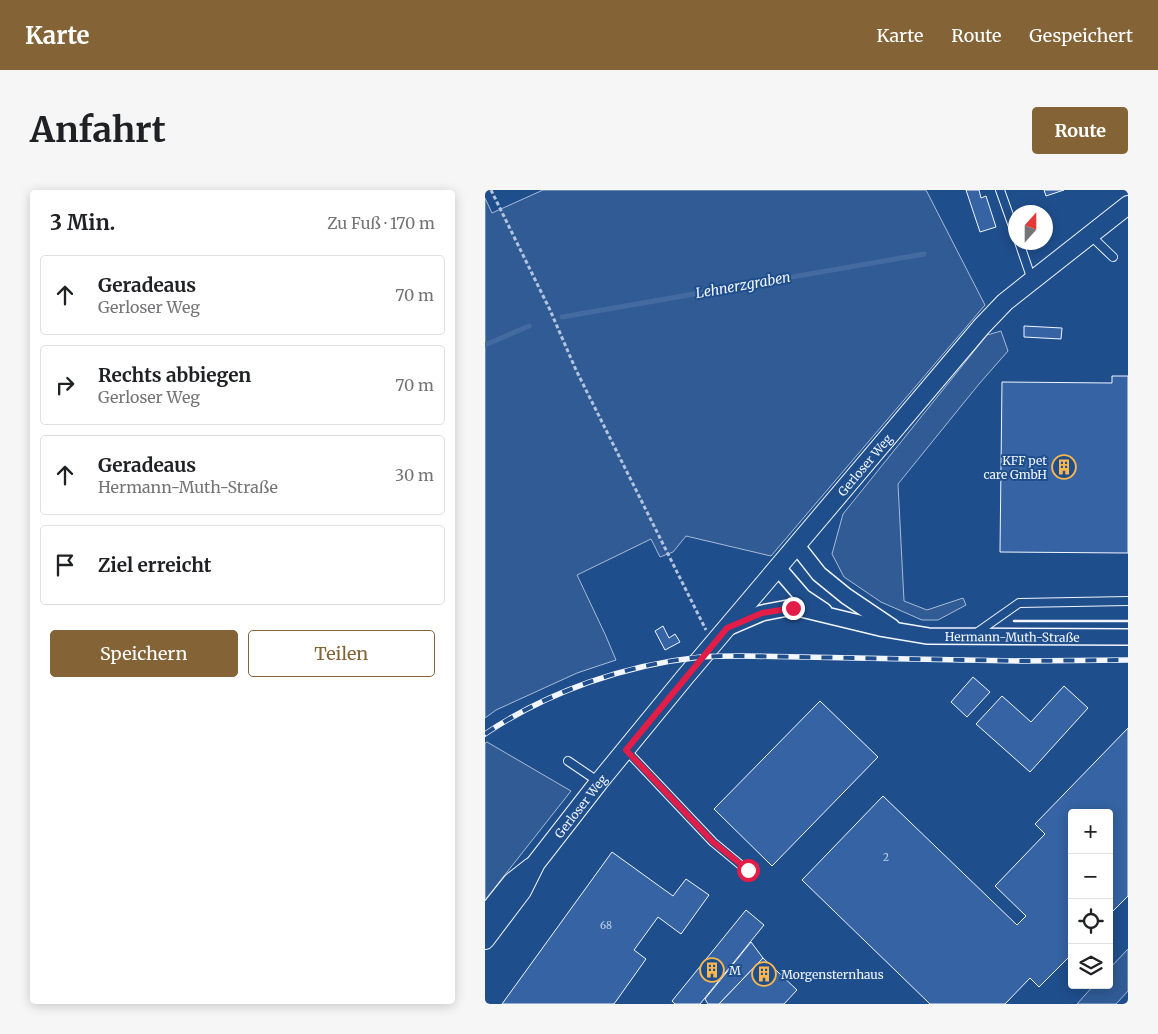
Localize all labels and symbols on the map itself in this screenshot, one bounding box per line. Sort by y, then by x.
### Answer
north arrow [1008,205,1053,250]
water label: Lehnerzgraben [694,268,792,302]
street label: Gerloser Weg [834,430,895,499]
place label: KFF pet care GmbH [983,453,1047,482]
building icon: KFF pet care GmbH [1051,454,1077,480]
route end [782,597,805,620]
street label: Hermann-Muth-Straße [945,629,1080,644]
street label: Gerloser Weg [551,771,610,841]
house number: 2 [883,851,889,864]
route start [737,859,760,882]
house number: 68 [600,919,612,932]
building icon: M [699,957,725,983]
building icon: Morgensternhaus [751,961,777,987]
place label: M [729,963,741,978]
place label: Morgensternhaus [781,967,884,982]

